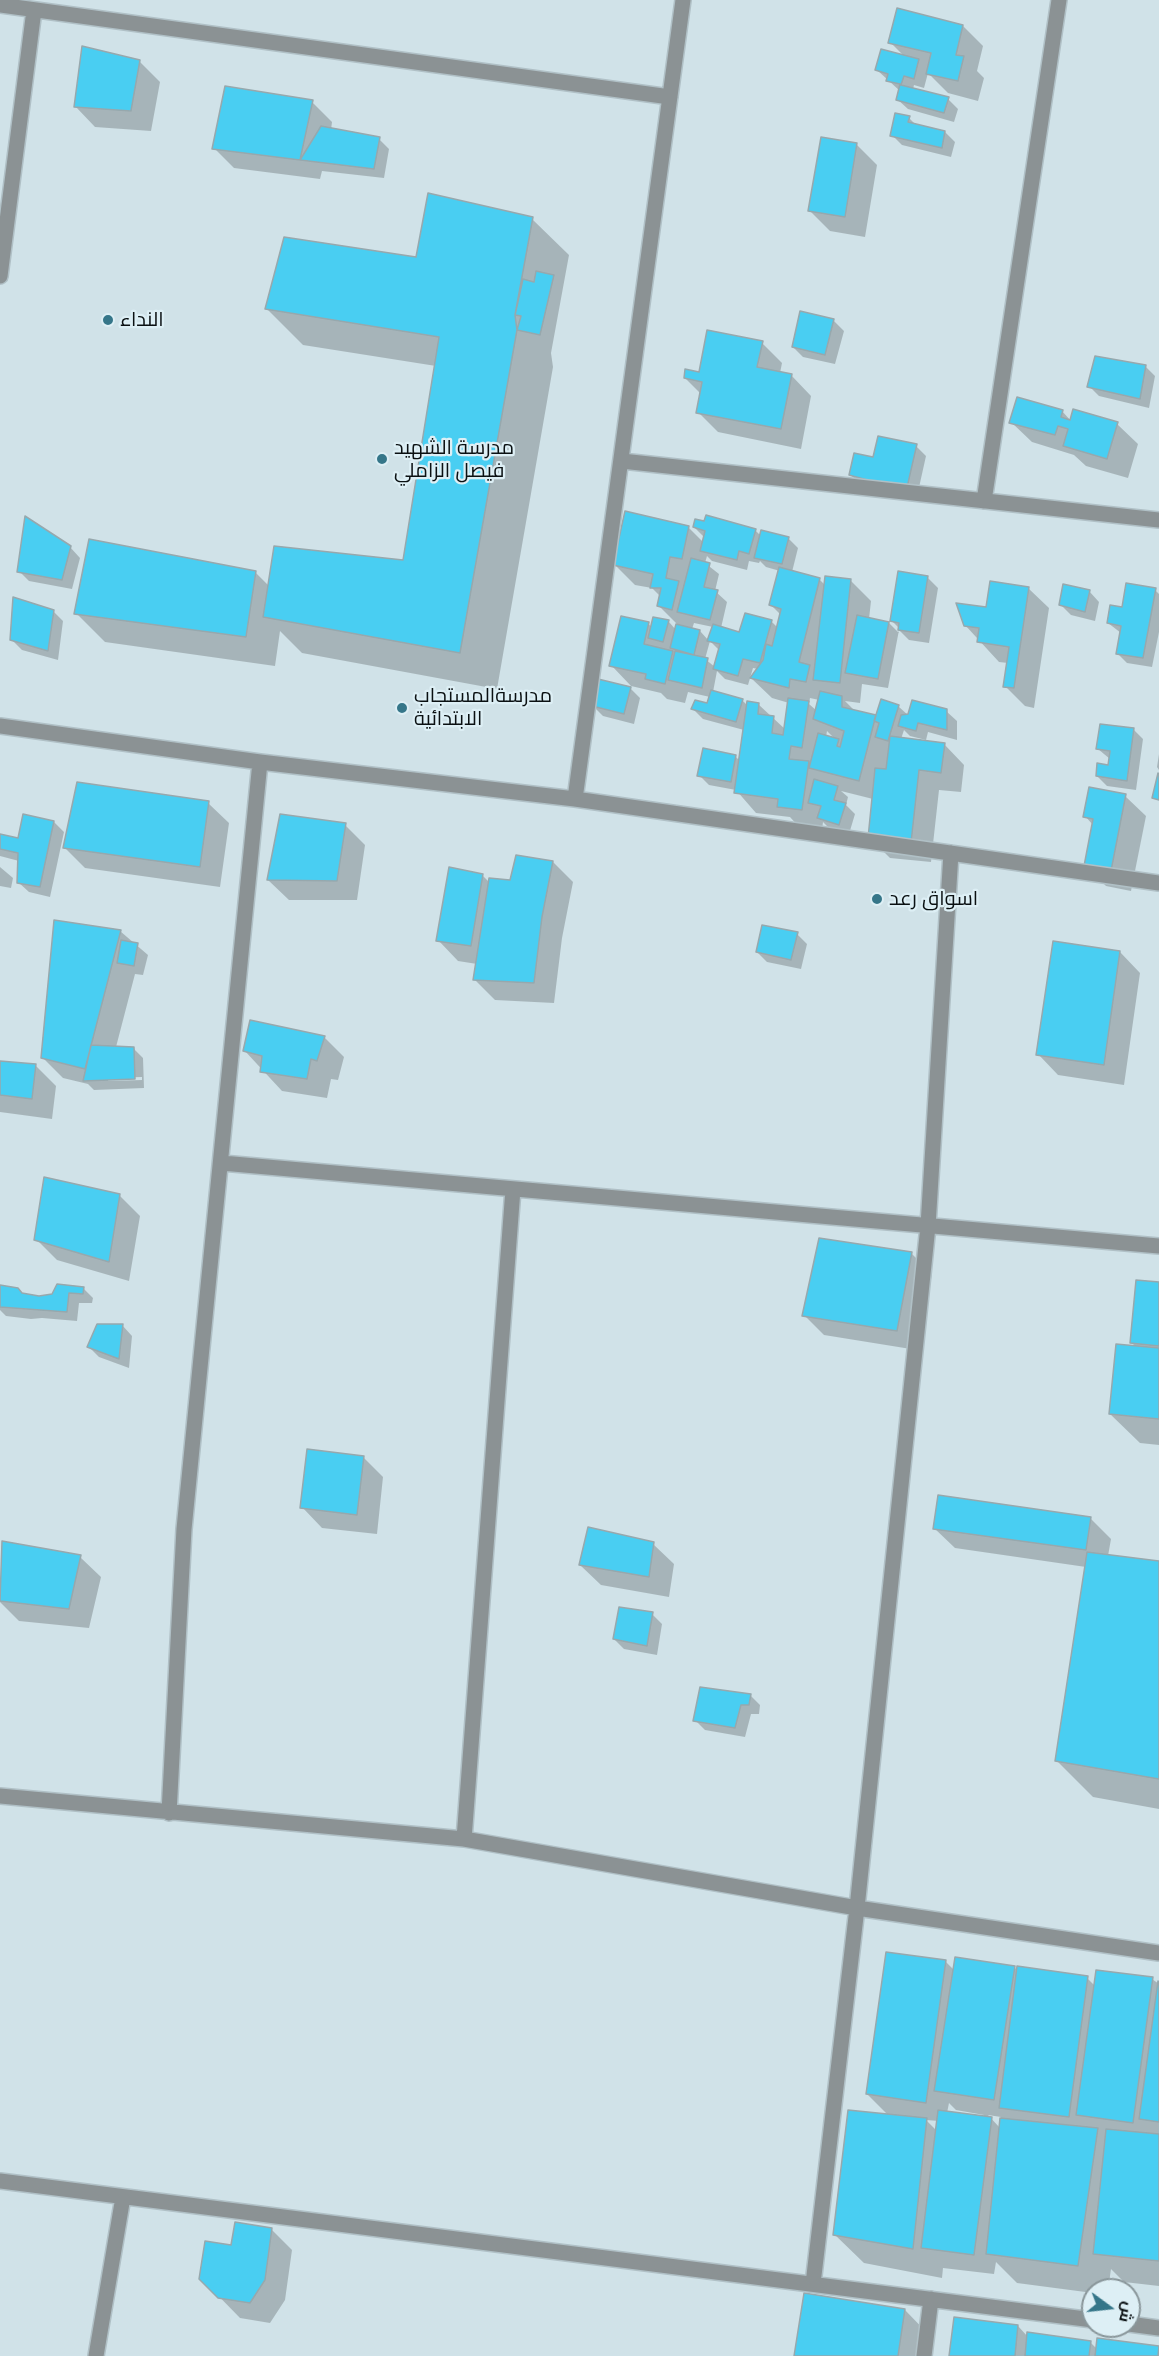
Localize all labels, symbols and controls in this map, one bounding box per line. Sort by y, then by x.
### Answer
place label: النداء [120,308,164,332]
marker: النداء [101,313,115,327]
place label: مدرسة الشهيد فيصل الزاملي [394,436,514,483]
marker: مدرسة الشهيد فيصل الزاملي [375,452,389,466]
place label: مدرسةالمستجاب الابتدائية [414,684,552,731]
marker: مدرسةالمستجاب الابتدائية [395,701,409,715]
place label: اسواق رعد [889,887,978,911]
marker: اسواق رعد [870,892,884,906]
north arrow [1081,2278,1141,2338]
text: ش [1115,2300,1139,2325]

